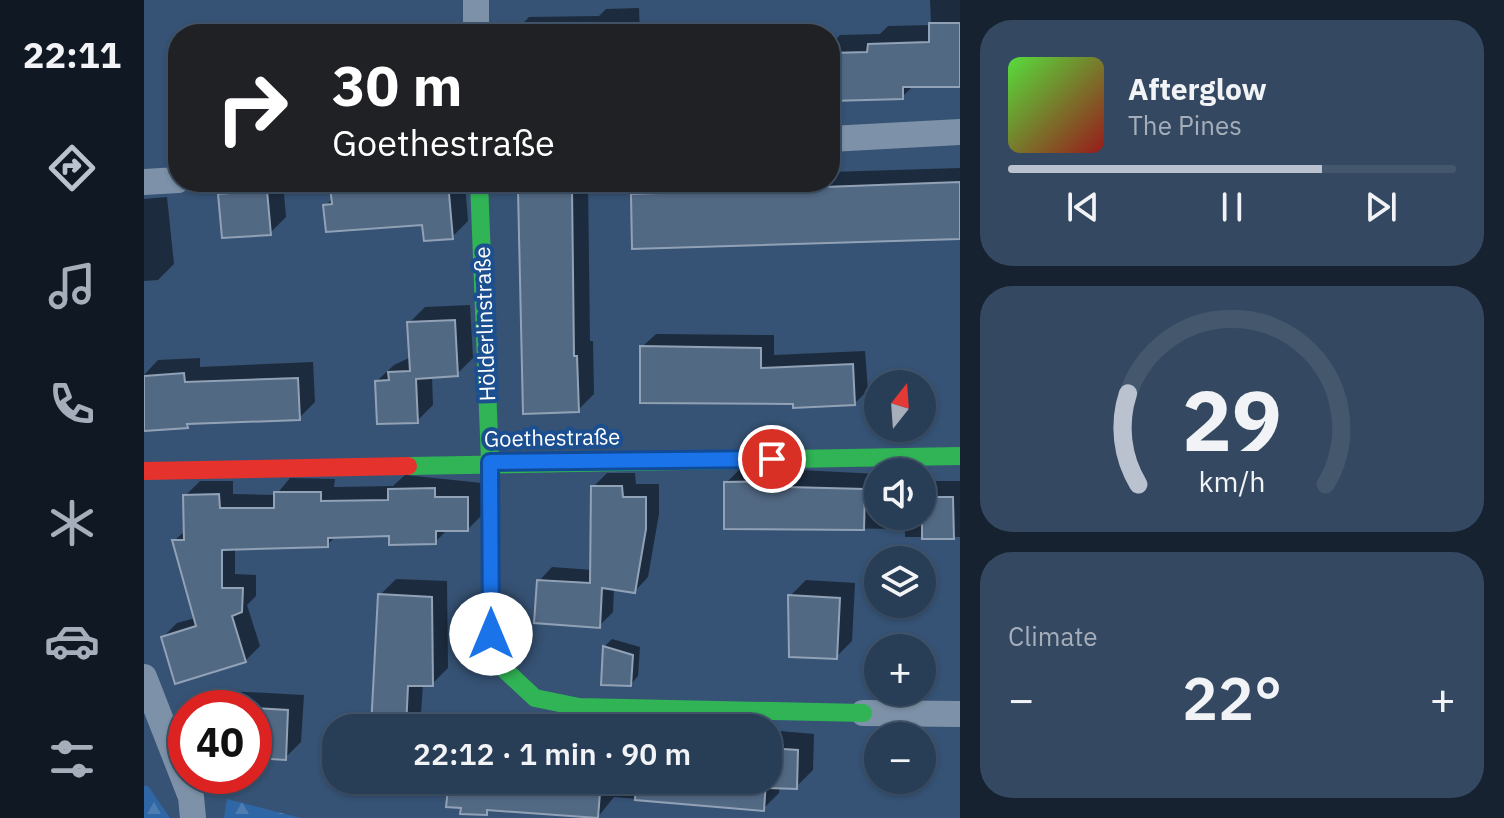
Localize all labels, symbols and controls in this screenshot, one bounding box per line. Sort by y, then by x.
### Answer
text: 22:11 [23,31,121,78]
text: 30 m [332,49,462,121]
icon: right [200,56,304,160]
text: Afterglow [1128,69,1267,108]
text: The Pines [1128,108,1242,142]
text: Goethestraße [332,119,555,166]
icon: directions [44,140,100,196]
icon: previous [1061,185,1105,229]
icon: pause [1210,185,1254,229]
icon: next [1359,185,1403,229]
street label: Hölderlinstraße [467,246,501,402]
icon: music [44,258,100,314]
text: 29 [1182,366,1282,474]
north arrow [864,370,936,442]
map controls [864,370,936,794]
icon: phone [44,376,100,432]
street label: Goethestraße [484,421,620,453]
pin [738,425,806,493]
icon: arrive [750,437,794,481]
button: sound [864,458,936,530]
text: km/h [1198,463,1266,500]
icon: climate [44,495,100,551]
button: layers [864,546,936,618]
position arrow [449,592,533,676]
icon: car [44,613,100,669]
text: Climate [1008,619,1098,653]
button: + [864,634,936,706]
text: 22° [1182,658,1282,737]
text: − [1008,670,1034,727]
text: + [1430,670,1456,727]
speed limit sign: 40 [168,690,272,794]
button: − [864,722,936,794]
icon: filters [44,731,100,787]
text: 22:12 · 1 min · 90 m [413,734,691,773]

